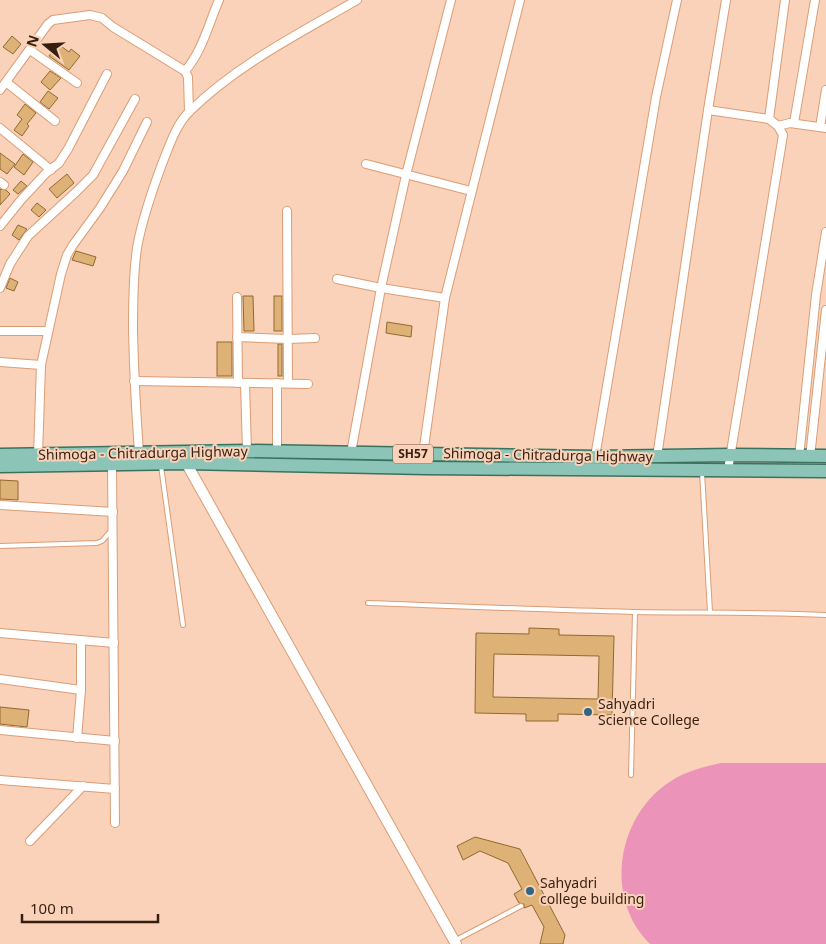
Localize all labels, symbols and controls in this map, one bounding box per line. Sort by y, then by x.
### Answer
north arrow [20,20,70,70]
text: N [21,32,43,49]
street label: Shimoga - Chitradurga Highway [38,441,249,464]
street label: Shimoga - Chitradurga Highway [443,443,654,466]
road number: SH57 [393,444,433,464]
place label: Sahyadri Science College [598,694,700,729]
marker: Sahyadri Science College [582,706,594,718]
place label: Sahyadri college building [540,873,644,908]
marker: Sahyadri college building [524,885,536,897]
scale bar [22,892,159,924]
text: 100 m [30,898,74,918]

